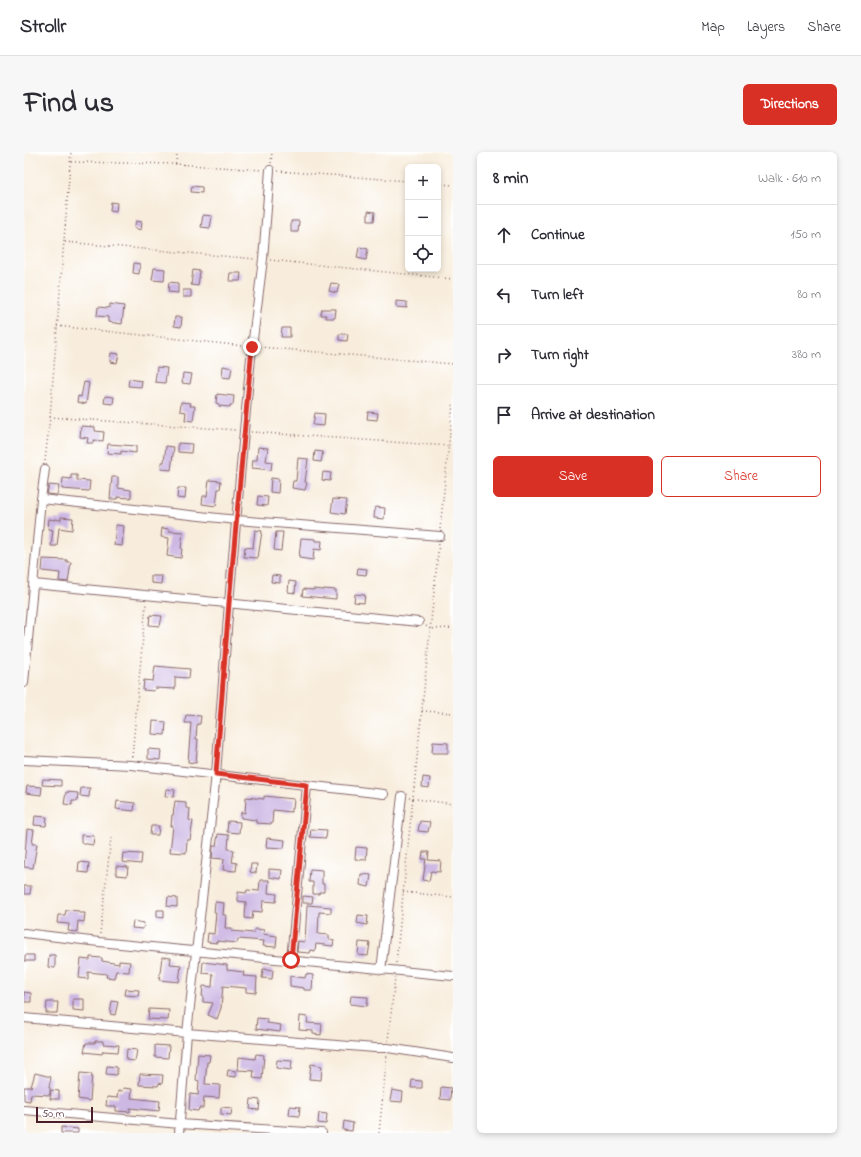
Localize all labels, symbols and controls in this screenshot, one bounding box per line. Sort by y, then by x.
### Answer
text: Strollr [20,14,66,41]
text: Map [701,17,725,38]
text: Layers [747,17,785,38]
text: Share [807,17,841,38]
text: Find us [24,84,114,125]
button: Directions [743,84,837,125]
map controls [405,164,441,272]
button: + [405,164,441,200]
text: 8 min [493,166,528,191]
text: Walk · 610 m [758,169,821,188]
button: − [405,200,441,236]
icon: ahead [493,224,515,246]
text: Continue [531,224,585,246]
text: 150 m [790,225,821,244]
button: locate [405,236,441,272]
icon: left [493,284,515,306]
text: Turn left [531,284,584,306]
text: 80 m [797,285,821,304]
route end [243,338,261,356]
icon: right [493,344,515,366]
text: Turn right [531,344,589,366]
text: 380 m [792,345,821,364]
icon: arrive [493,404,515,426]
text: Arrive at destination [531,404,655,426]
button: Save [493,456,653,497]
button: Share [661,456,821,497]
route start [282,951,300,969]
scale bar [36,1105,93,1124]
text: 50 m [42,1106,64,1122]

